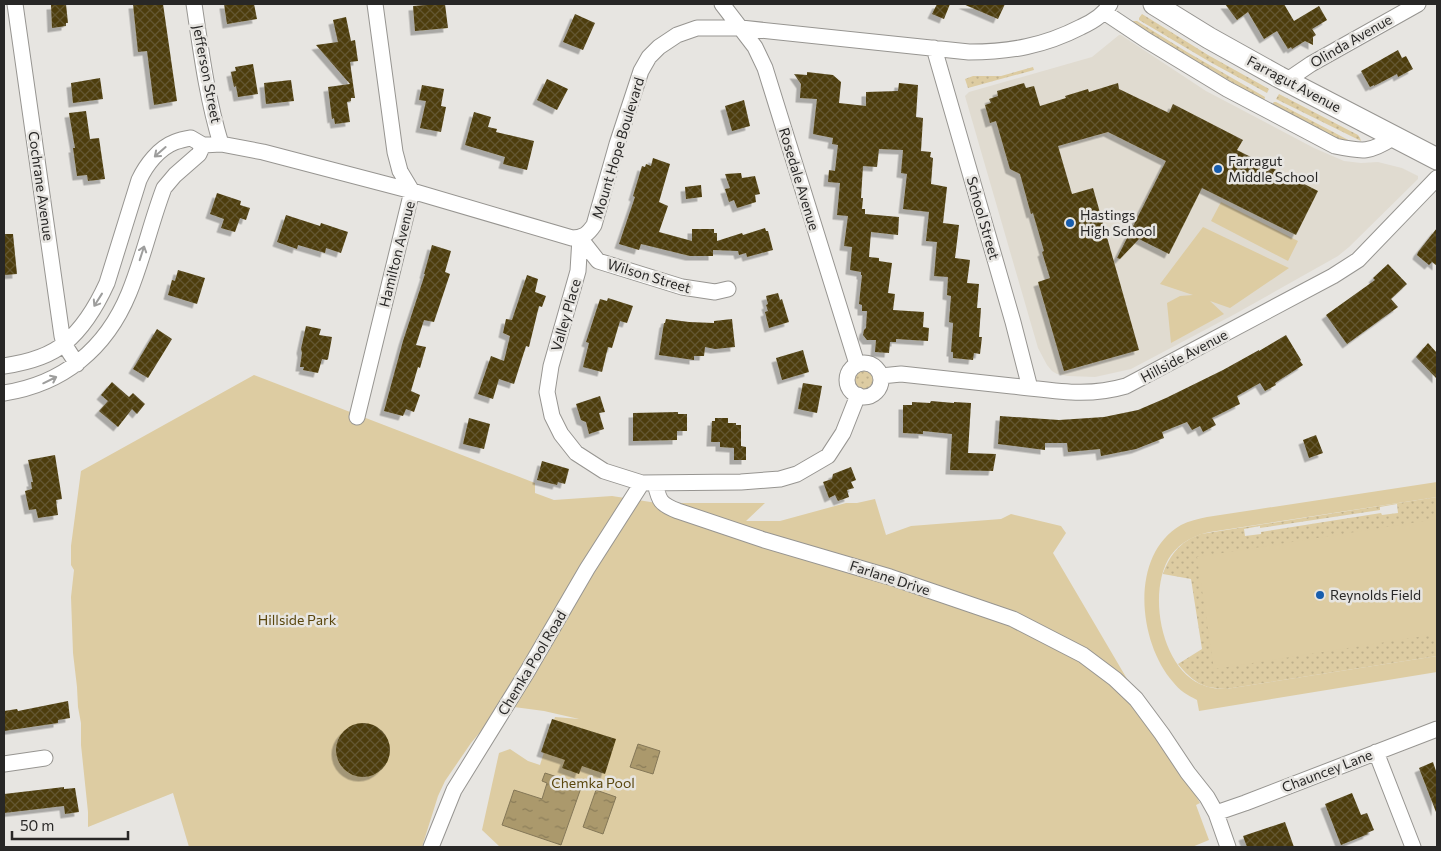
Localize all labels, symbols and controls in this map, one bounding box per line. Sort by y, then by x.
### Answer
street label: Olinda Avenue [1307,10,1395,71]
street label: Jefferson Street [190,23,225,125]
street label: Farragut Avenue [1244,52,1344,115]
street label: Mount Hope Boulevard [588,75,647,221]
street label: Rosedale Avenue [776,125,823,232]
street label: Cochrane Avenue [25,130,58,242]
one-way arrow [154,147,167,158]
place label: Farragut Middle School [1228,152,1318,185]
marker: Farragut Middle School [1212,163,1224,175]
street label: School Street [963,174,1004,262]
street label: Hamilton Avenue [375,199,418,309]
place label: Hastings High School [1080,206,1156,239]
marker: Hastings High School [1064,217,1076,229]
one-way arrow [138,245,148,261]
street label: Wilson Street [605,255,693,296]
street label: Valley Place [547,277,584,353]
one-way arrow [93,293,104,307]
street label: Hillside Avenue [1137,326,1230,386]
one-way arrow [43,374,58,384]
street label: Farlane Drive [848,557,932,599]
place label: Reynolds Field [1330,586,1421,603]
marker: Reynolds Field [1314,589,1326,601]
street label: Chemka Pool Road [494,607,570,718]
park label: Hillside Park [258,611,337,628]
street label: Chauncey Lane [1279,745,1374,796]
park label: Chemka Pool [551,774,635,791]
scale bar [12,808,129,840]
text: 50 m [20,816,54,834]

